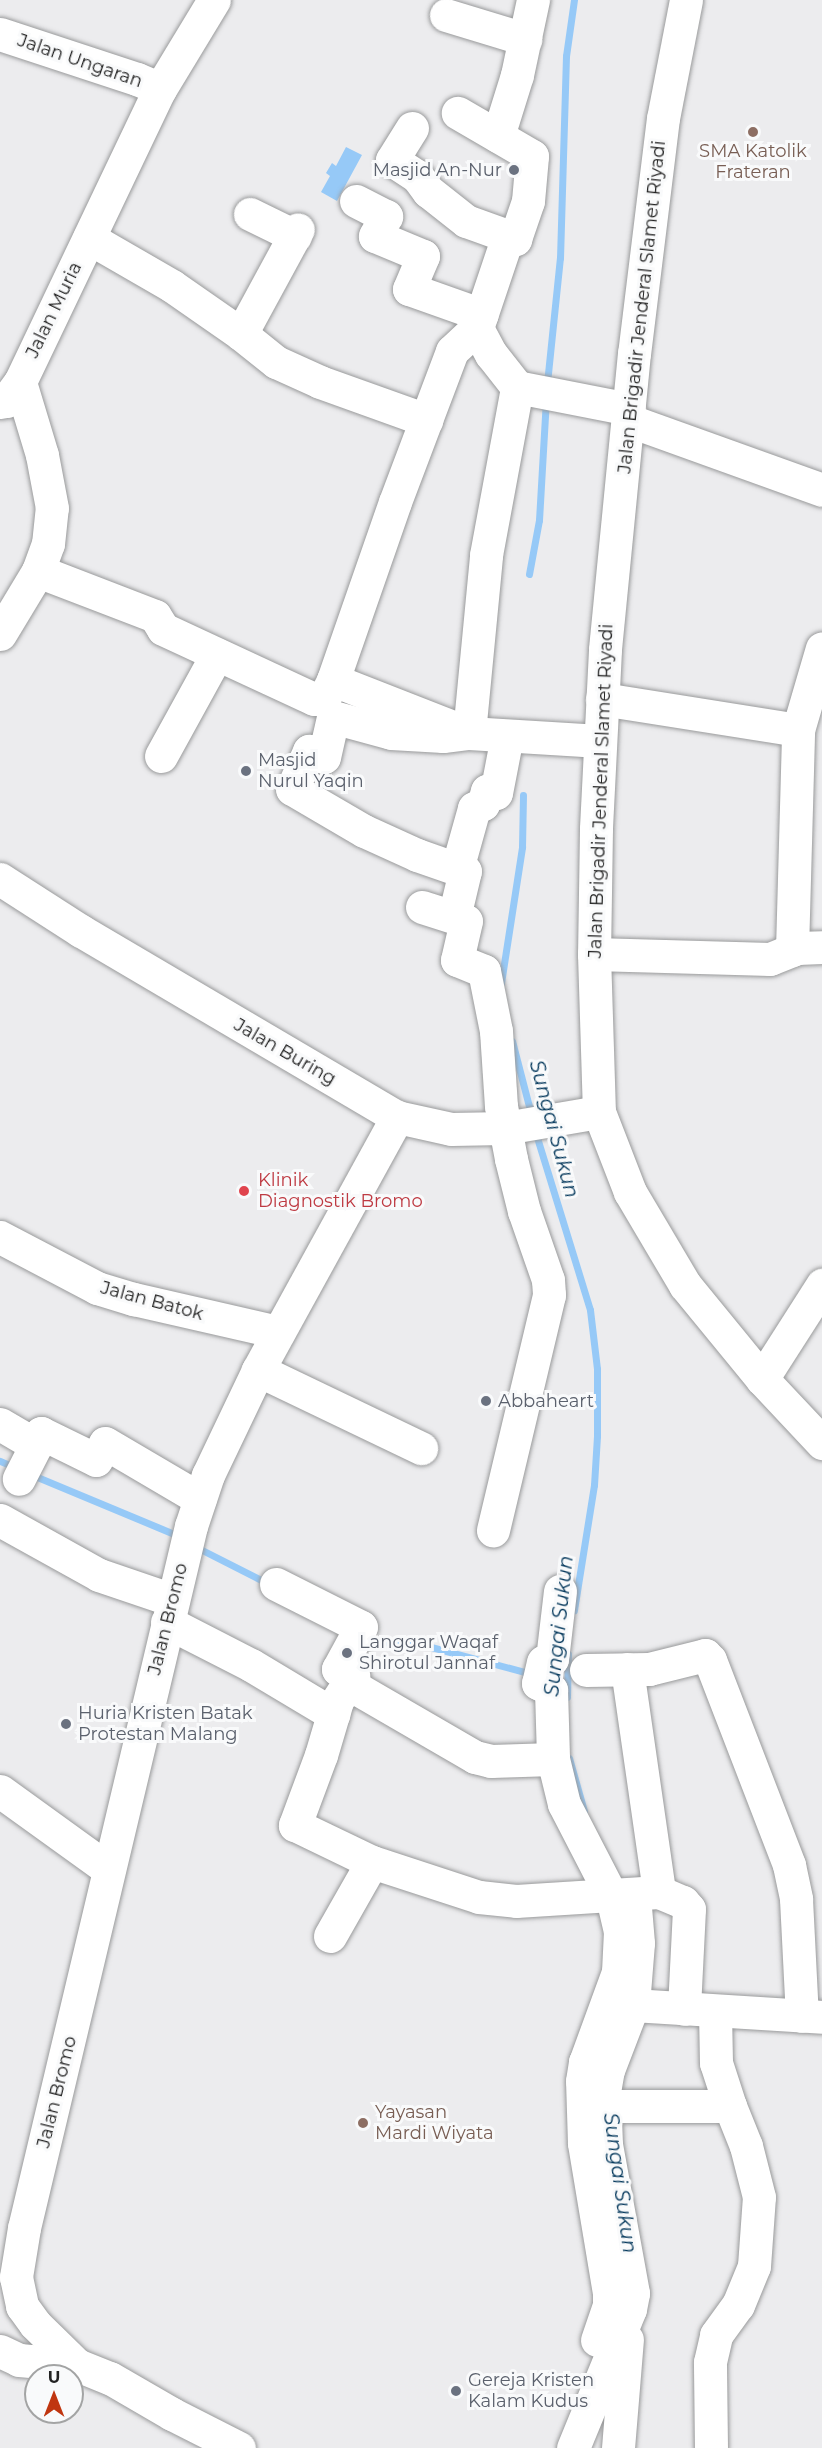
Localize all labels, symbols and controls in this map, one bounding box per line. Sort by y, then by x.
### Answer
street label: Jalan Ungaran [15,30,145,92]
marker: SMA Katolik Frateran [746,125,760,139]
street label: Jalan Brigadir Jenderal Slamet Riyadi [614,139,670,475]
place label: SMA Katolik Frateran [699,141,807,184]
place label: Masjid An-Nur [373,159,502,181]
marker: Masjid An-Nur [507,163,521,177]
street label: Jalan Muria [22,259,86,361]
street label: Jalan Brigadir Jenderal Slamet Riyadi [584,623,618,959]
place label: Masjid Nurul Yaqin [258,750,364,792]
marker: Masjid Nurul Yaqin [239,764,253,778]
street label: Jalan Buring [230,1014,340,1090]
water label: Sungai Sukun [524,1058,584,1200]
place label: Klinik Diagnostik Bromo [258,1170,423,1212]
marker: Klinik Diagnostik Bromo [235,1182,253,1200]
street label: Jalan Batok [98,1277,206,1325]
place label: Abbaheart [498,1390,594,1412]
marker: Abbaheart [479,1394,493,1408]
water label: Sungai Sukun [540,1554,578,1698]
street label: Jalan Bromo [144,1561,192,1677]
place label: Langgar Waqaf Shirotul Jannaf [359,1632,498,1674]
marker: Langgar Waqaf Shirotul Jannaf [340,1646,354,1660]
place label: Huria Kristen Batak Protestan Malang [78,1703,253,1746]
marker: Huria Kristen Batak Protestan Malang [59,1717,73,1731]
street label: Jalan Bromo [33,2034,81,2150]
place label: Yayasan Mardi Wiyata [375,2102,494,2144]
water label: Sungai Sukun [598,2111,642,2255]
marker: Yayasan Mardi Wiyata [356,2116,370,2130]
north arrow [24,2364,84,2424]
text: U [48,2368,60,2387]
place label: Gereja Kristen Kalam Kudus [468,2370,594,2412]
marker: Gereja Kristen Kalam Kudus [449,2384,463,2398]

